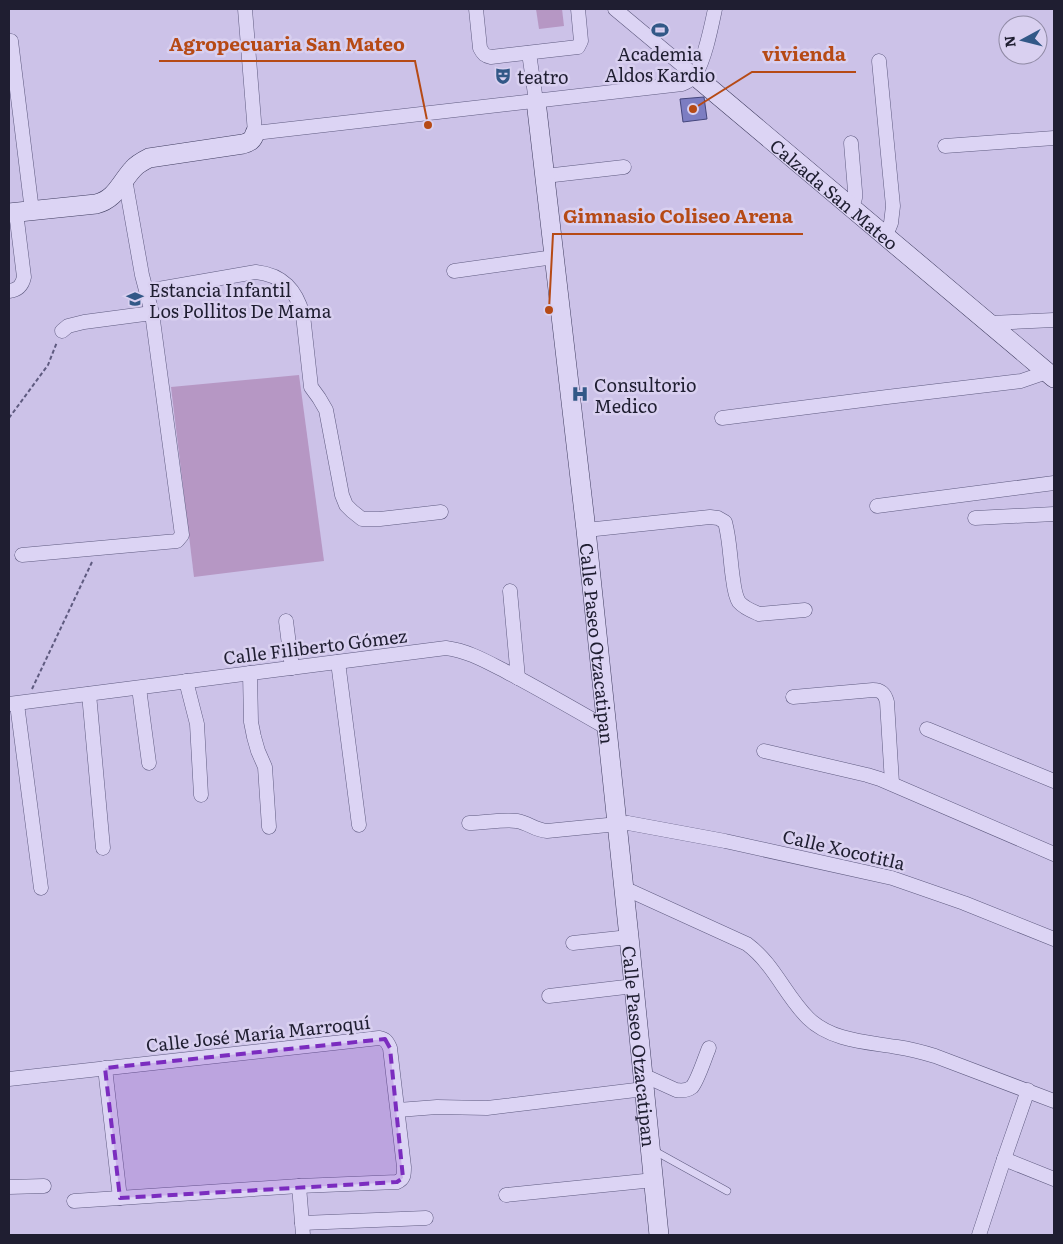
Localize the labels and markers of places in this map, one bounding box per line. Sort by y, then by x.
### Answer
sports icon: Academia Aldos Kardio [650,20,670,40]
callout: Agropecuaria San Mateo [159,27,415,61]
callout: vivienda [752,38,856,72]
place label: Academia Aldos Kardio [605,40,715,88]
place label: teatro [517,63,568,90]
theatre icon: teatro [493,66,513,86]
callout: Gimnasio Coliseo Arena [553,200,803,234]
place label: Estancia Infantil Los Pollitos De Mama [149,276,332,324]
school or university icon: Estancia Infantil Los Pollitos De Mama [125,289,145,309]
place label: Consultorio Medico [594,371,697,419]
hospital icon: Consultorio Medico [570,384,590,404]

